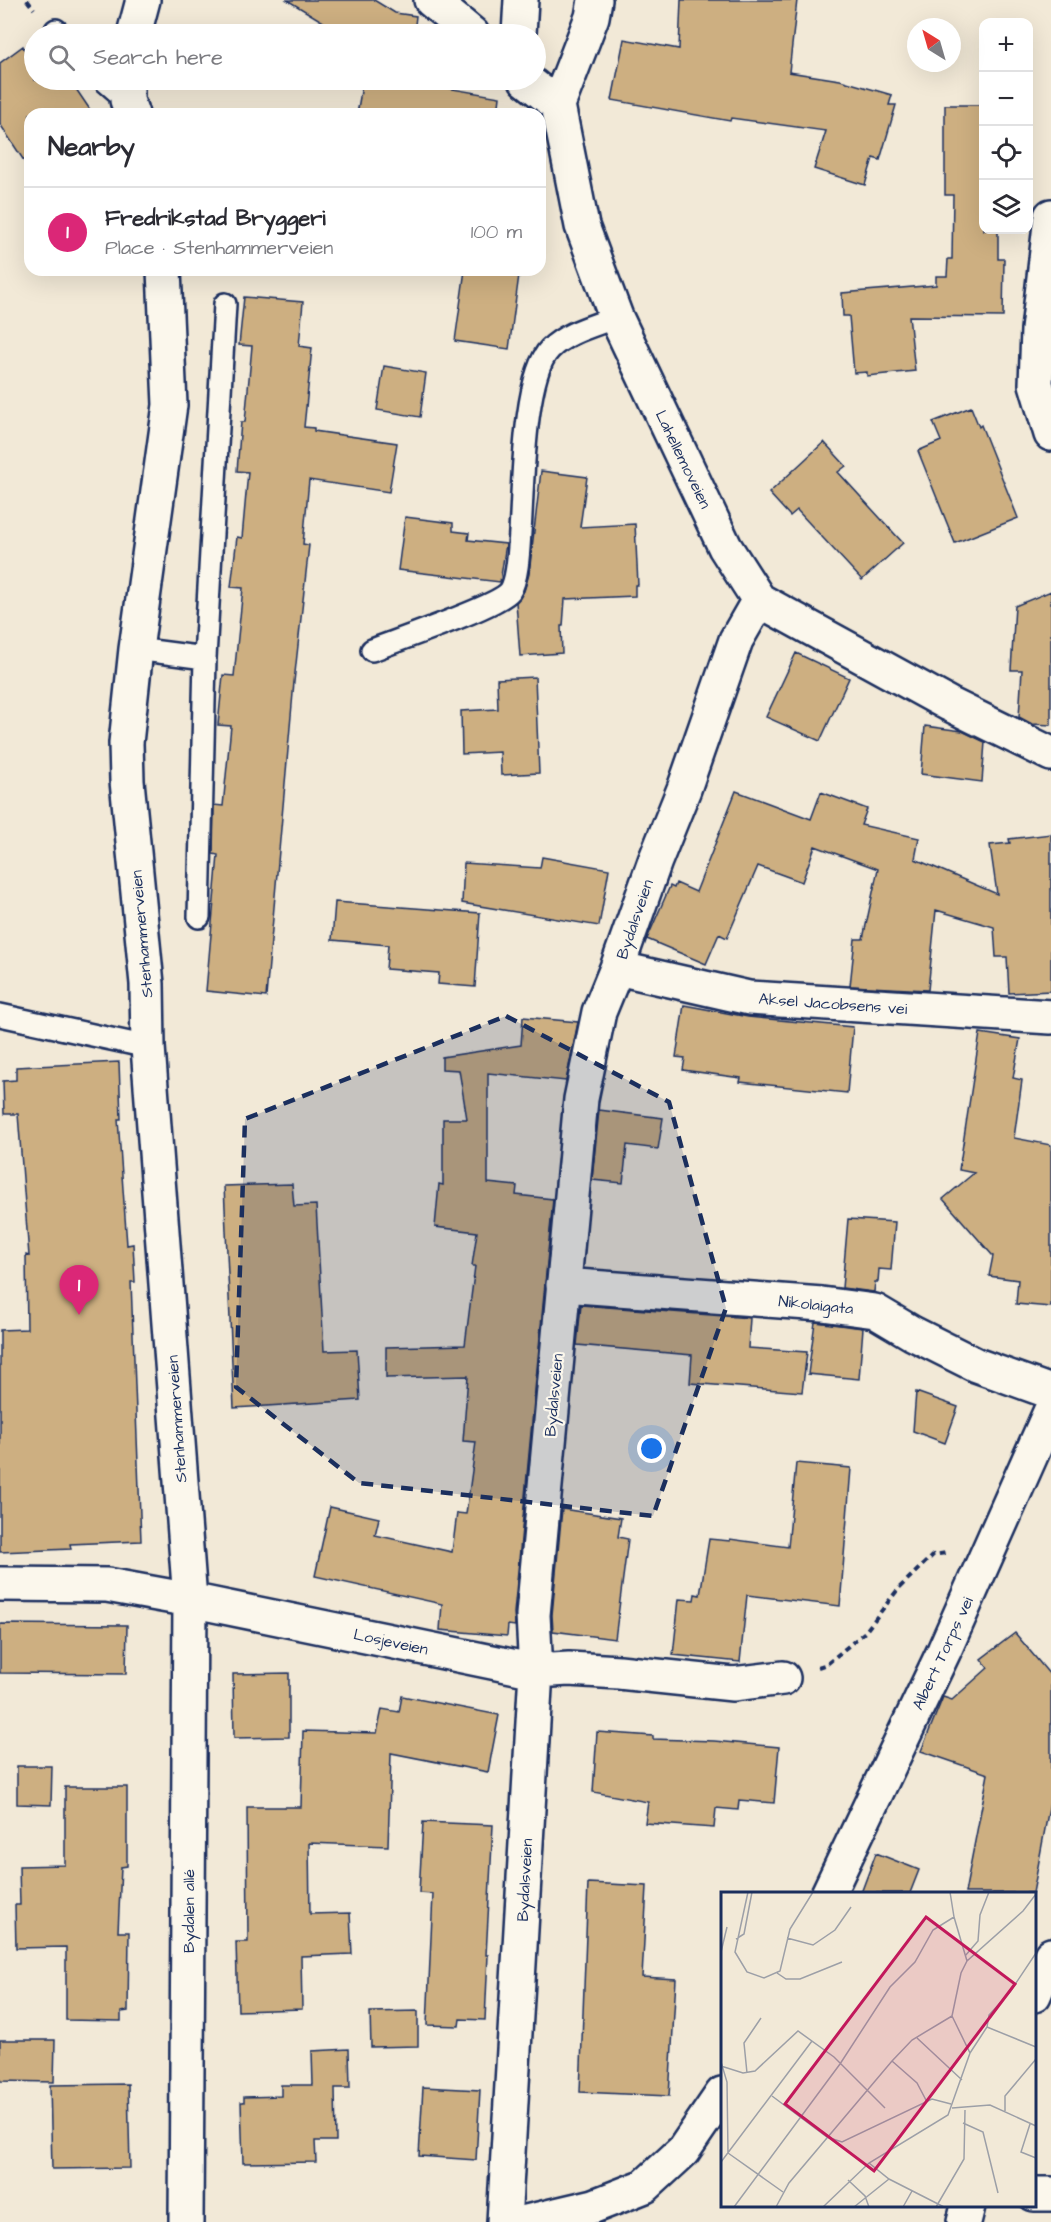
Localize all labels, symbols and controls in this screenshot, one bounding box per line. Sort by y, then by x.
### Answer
north arrow [907,18,961,72]
map controls [979,18,1033,234]
button: + [979,18,1033,72]
search box [24,24,546,90]
icon: search [45,41,78,74]
text: Search here [93,42,223,73]
button: − [979,72,1033,126]
button: locate [979,126,1033,180]
text: Nearby [48,129,135,165]
button: layers [979,180,1033,234]
text: Fredrikstad Bryggeri [105,203,326,234]
text: 1 [66,218,69,246]
text: 100 m [471,218,522,246]
text: Place · Stenhammerveien [105,234,333,262]
street label: Lahellemoveien [650,407,716,512]
street label: Stenhammerveien [125,869,159,999]
street label: Bydalsveien [611,876,660,963]
street label: Aksel Jacobsens vei [758,988,909,1020]
pin: 1 [60,1266,98,1315]
street label: Nikolaigata [777,1290,855,1321]
street label: Bydalsveien [539,1353,570,1438]
street label: Stenhammerveien [162,1354,192,1483]
your location [637,1434,666,1463]
street label: Albert Torps vei [907,1593,979,1714]
street label: Losjeveien [352,1623,430,1661]
street label: Bydalsveien [512,1838,539,1922]
street label: Bydalen allé [178,1869,201,1953]
inset map [721,1892,1036,2207]

